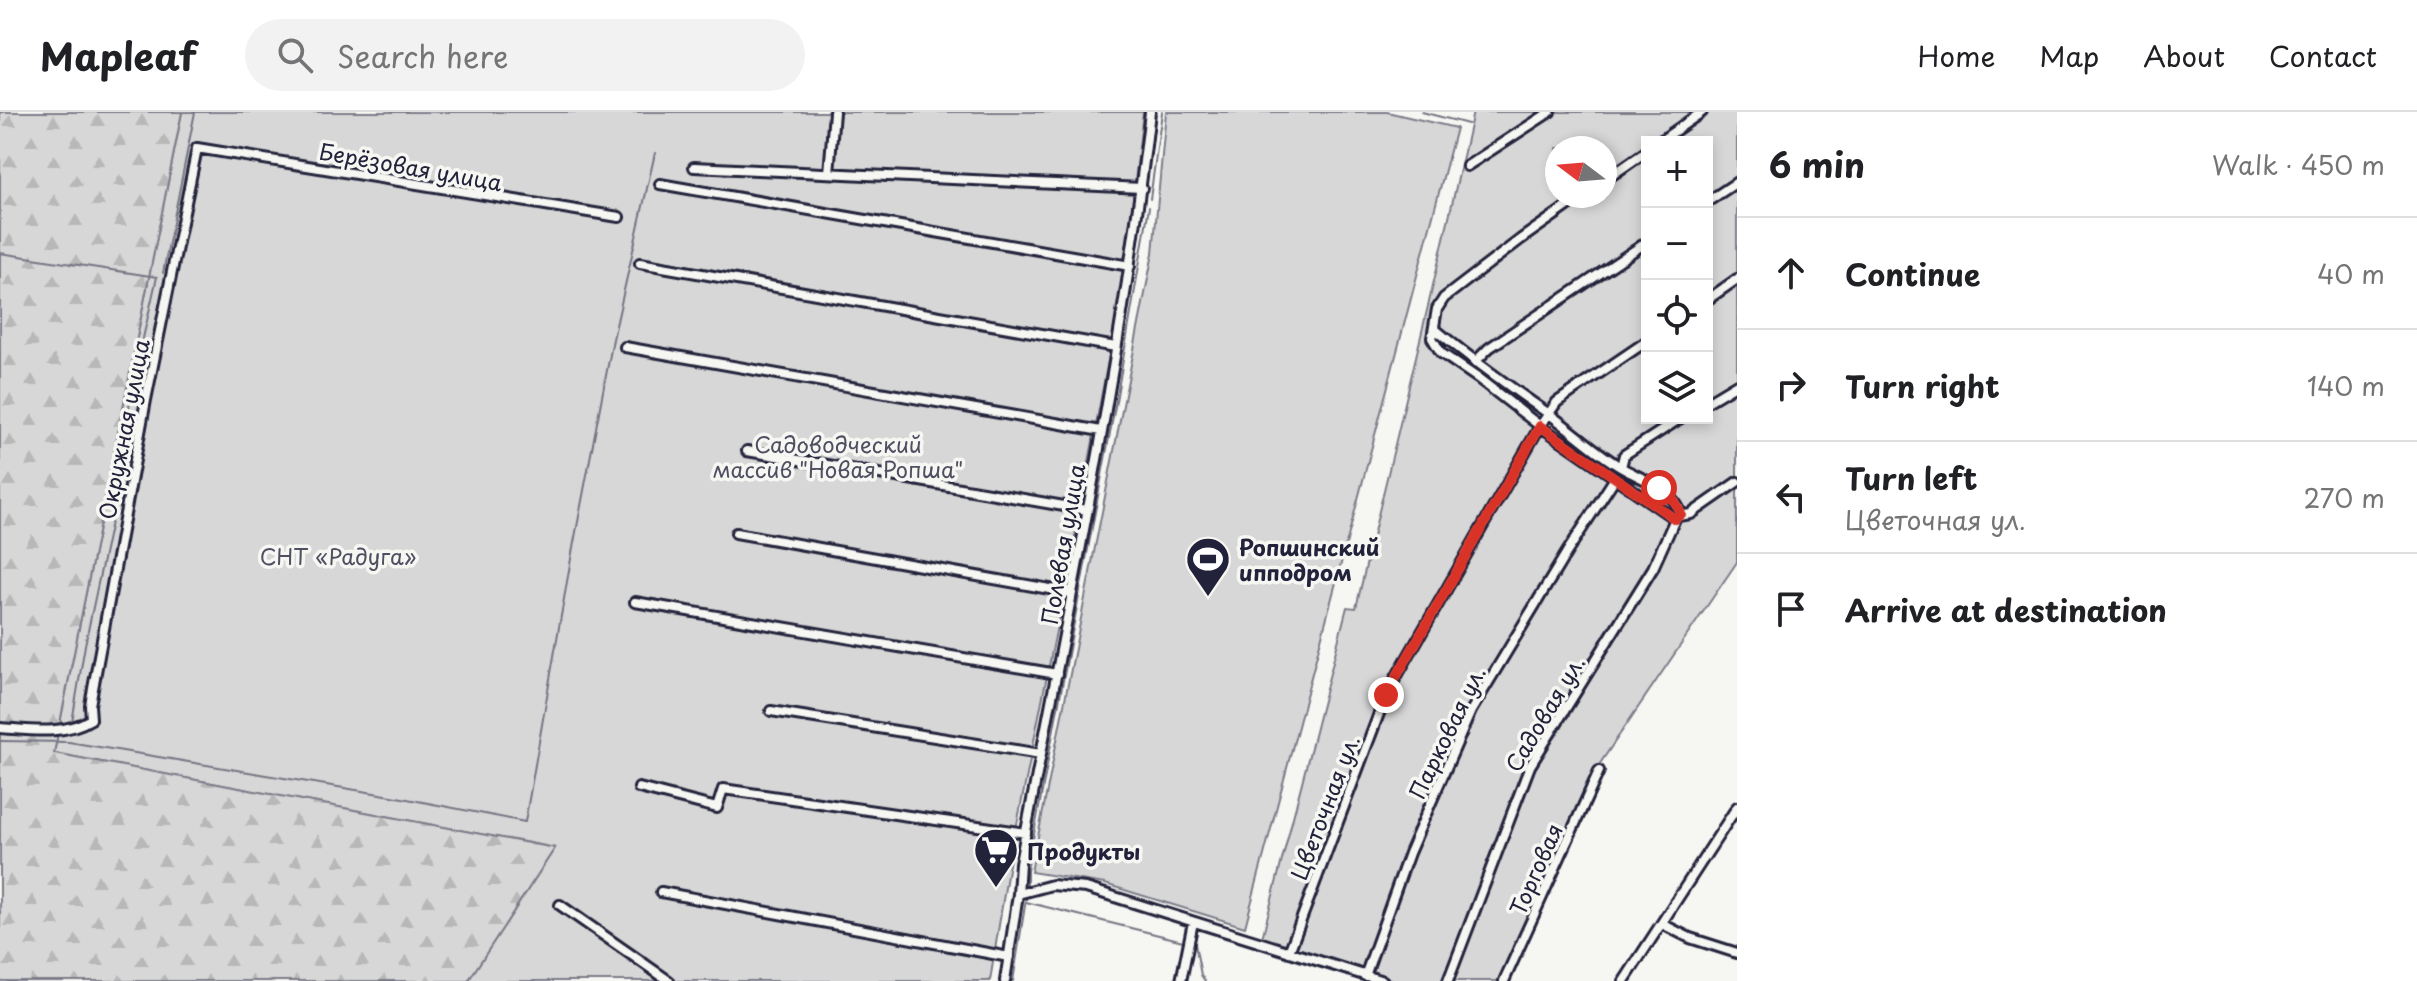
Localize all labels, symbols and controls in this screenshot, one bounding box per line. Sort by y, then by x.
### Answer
search box [245,19,805,91]
text: Mapleaf [40,27,197,84]
icon: search [273,33,317,77]
text: Search here [337,33,508,78]
text: Home [1917,34,1995,77]
text: Map [2039,34,2099,77]
text: About [2143,34,2225,77]
text: Contact [2269,34,2377,77]
street label: Берёзовая улица [317,134,505,198]
north arrow [1545,136,1617,208]
map controls [1641,136,1713,424]
button: + [1641,136,1713,208]
text: 6 min [1769,138,1865,190]
text: Walk · 450 m [2212,145,2385,184]
button: − [1641,208,1713,280]
icon: ahead [1769,251,1813,295]
text: Continue [1845,251,1980,296]
text: 40 m [2317,254,2385,293]
button: locate [1641,280,1713,352]
street label: Окружная улица [89,336,157,522]
button: layers [1641,352,1713,424]
icon: right [1769,363,1813,407]
text: Turn right [1845,363,2000,408]
text: 140 m [2307,366,2385,405]
park label: Садоводческий массив "Новая Ропша" [713,427,963,485]
text: Turn left [1845,455,1977,500]
street label: Полевая улица [1032,461,1092,627]
route start [1641,470,1677,506]
icon: left [1769,475,1813,519]
text: 270 m [2304,478,2385,517]
text: Цветочная ул. [1845,500,2026,539]
place label: Ропшинский ипподром [1239,530,1380,588]
sports icon: Ропшинский ипподром [1184,535,1232,598]
park label: СНТ «Радуга» [260,539,416,572]
icon: arrive [1769,587,1813,631]
text: Arrive at destination [1845,587,2167,632]
street label: Садовая ул. [1496,648,1592,778]
street label: Парковая ул. [1400,660,1492,804]
route end [1368,677,1404,713]
street label: Цветочная ул. [1281,730,1367,884]
street label: Торговая [1500,818,1570,920]
supermarket icon: Продукты [972,826,1020,889]
place label: Продукты [1027,834,1140,867]

